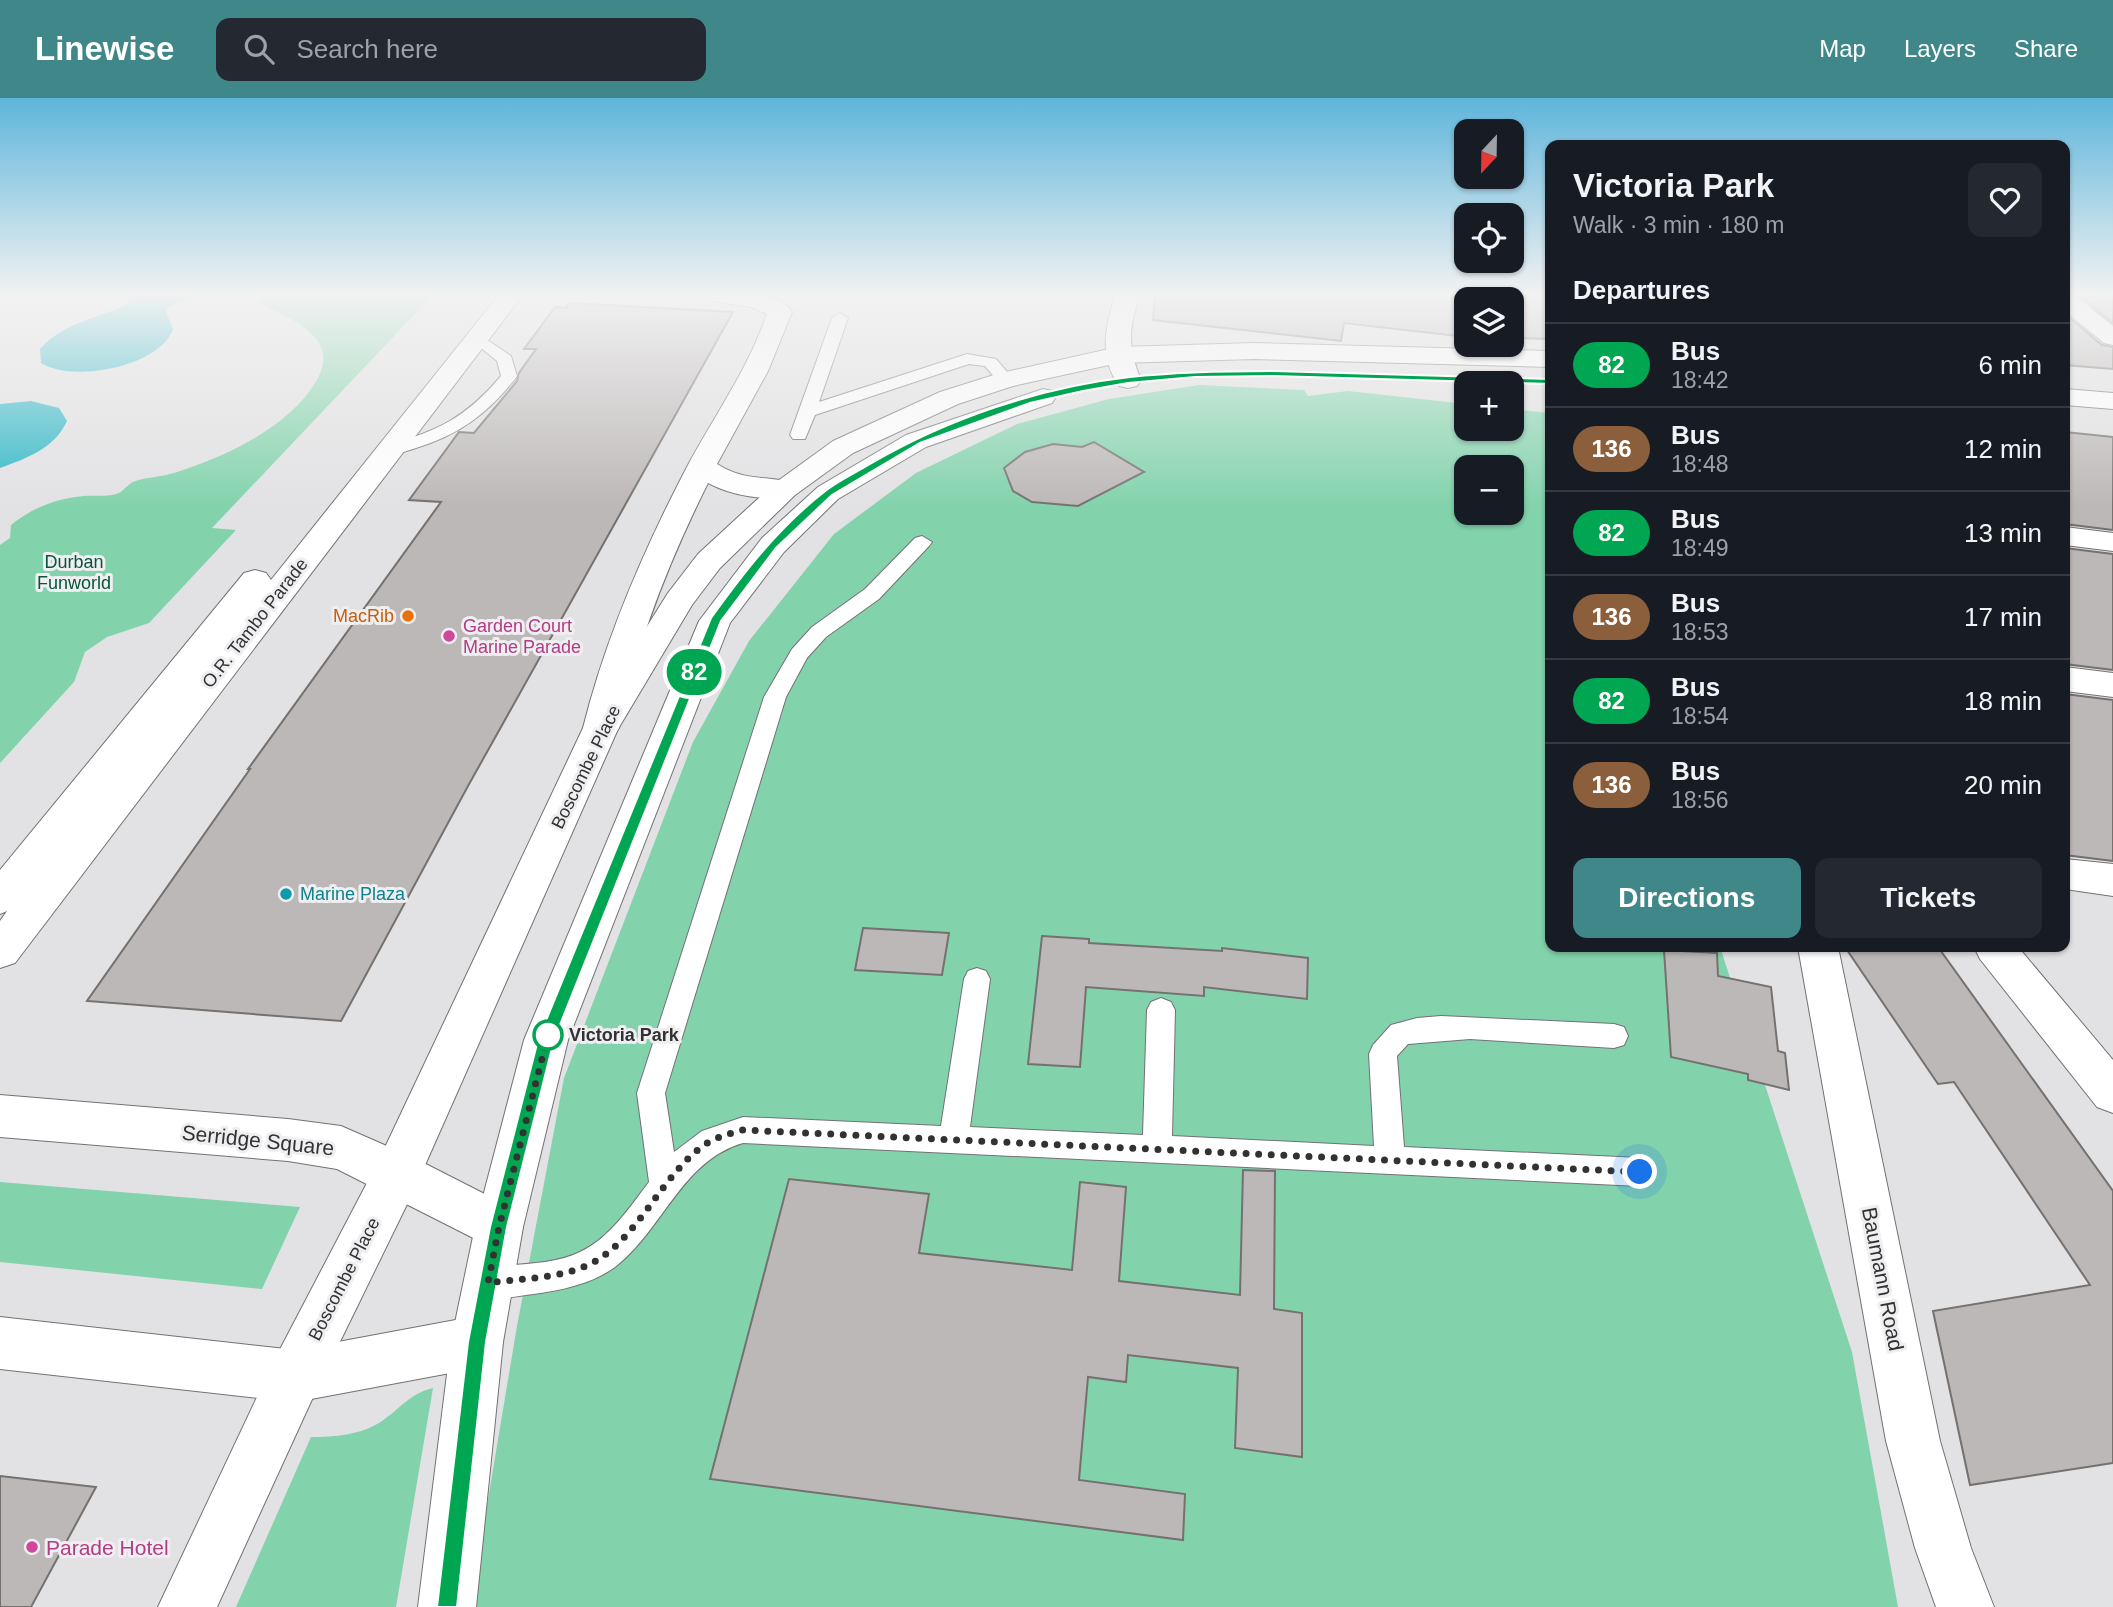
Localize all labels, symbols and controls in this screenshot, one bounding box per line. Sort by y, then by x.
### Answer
search box [216,18,706,81]
text: Linewise [35,30,174,67]
icon: search [240,30,278,68]
text: Search here [296,34,438,64]
text: Map [1819,35,1866,62]
text: Layers [1904,35,1976,62]
text: Share [2014,35,2078,62]
north arrow [1454,119,1524,189]
map controls [1454,119,1524,525]
button: heart [1968,163,2042,237]
text: Victoria Park [1573,167,1774,204]
button: locate [1454,203,1524,273]
text: Walk · 3 min · 180 m [1573,212,1784,238]
text: Departures [1573,275,1710,305]
button: layers [1454,287,1524,357]
text: Bus [1671,336,1720,366]
text: 6 min [1978,350,2042,380]
text: 82 [1598,351,1625,378]
text: 18:42 [1671,367,1729,393]
button: + [1454,371,1524,441]
text: Bus [1671,420,1720,450]
text: 12 min [1964,434,2042,464]
text: 136 [1591,435,1632,462]
text: 18:48 [1671,451,1729,477]
button: − [1454,455,1524,525]
text: Bus [1671,504,1720,534]
text: 13 min [1964,518,2042,548]
text: 82 [1598,519,1625,546]
text: 18:49 [1671,535,1729,561]
park label: Durban Funworld [37,552,111,593]
street label: O.R. Tambo Parade [198,554,312,692]
text: Bus [1671,588,1720,618]
text: 17 min [1964,602,2042,632]
text: 136 [1591,603,1632,630]
place label: MacRib [333,606,394,626]
marker: MacRib [400,608,416,624]
place label: Garden Court Marine Parade [463,616,581,657]
text: 18:53 [1671,619,1729,645]
marker: Garden Court Marine Parade [441,628,457,644]
line badge: 82 [662,649,726,695]
text: 82 [681,658,707,685]
text: Bus [1671,672,1720,702]
text: 18 min [1964,686,2042,716]
text: 82 [1598,687,1625,714]
street label: Boscombe Place [547,702,625,832]
text: 18:54 [1671,703,1729,729]
text: Bus [1671,756,1720,786]
text: 20 min [1964,770,2042,800]
text: 136 [1591,771,1632,798]
text: 18:56 [1671,787,1729,813]
button: Directions [1573,858,1801,938]
button: Tickets [1815,858,2042,938]
place label: Marine Plaza [300,884,406,904]
marker: Marine Plaza [278,886,294,902]
marker: Victoria Park [533,1020,563,1050]
place label: Victoria Park [569,1025,680,1045]
street label: Serridge Square [181,1121,335,1159]
your location [1622,1154,1657,1189]
street label: Baumann Road [1858,1205,1908,1353]
street label: Boscombe Place [304,1214,384,1344]
place label: Parade Hotel [46,1536,169,1559]
marker: Parade Hotel [24,1539,40,1555]

